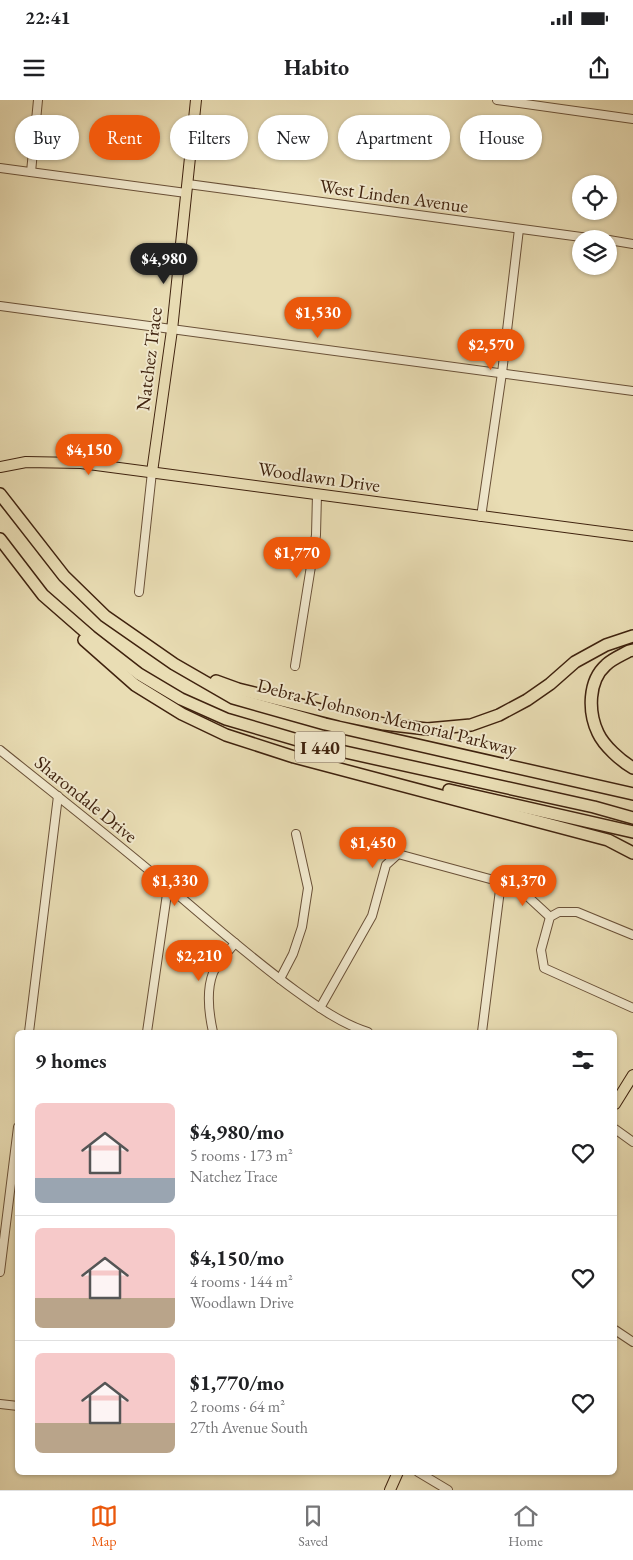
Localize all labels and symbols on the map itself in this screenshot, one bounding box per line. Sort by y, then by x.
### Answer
street label: West Linden Avenue [318,173,470,219]
pin: $4,980 [123,242,205,285]
pin: $1,530 [277,296,359,339]
street label: Natchez Trace [130,306,168,412]
pin: $2,570 [450,328,532,371]
pin: $4,150 [48,434,130,476]
street label: Woodlawn Drive [256,456,382,498]
pin: $1,770 [256,536,338,579]
street label: Debra K Johnson Memorial Parkway [255,673,520,762]
road number: I 440 [295,732,345,762]
street label: Sharondale Drive [29,750,143,848]
pin: $1,450 [332,826,414,869]
pin: $1,330 [134,864,216,907]
pin: $1,370 [482,864,564,907]
pin: $2,210 [158,940,240,982]

